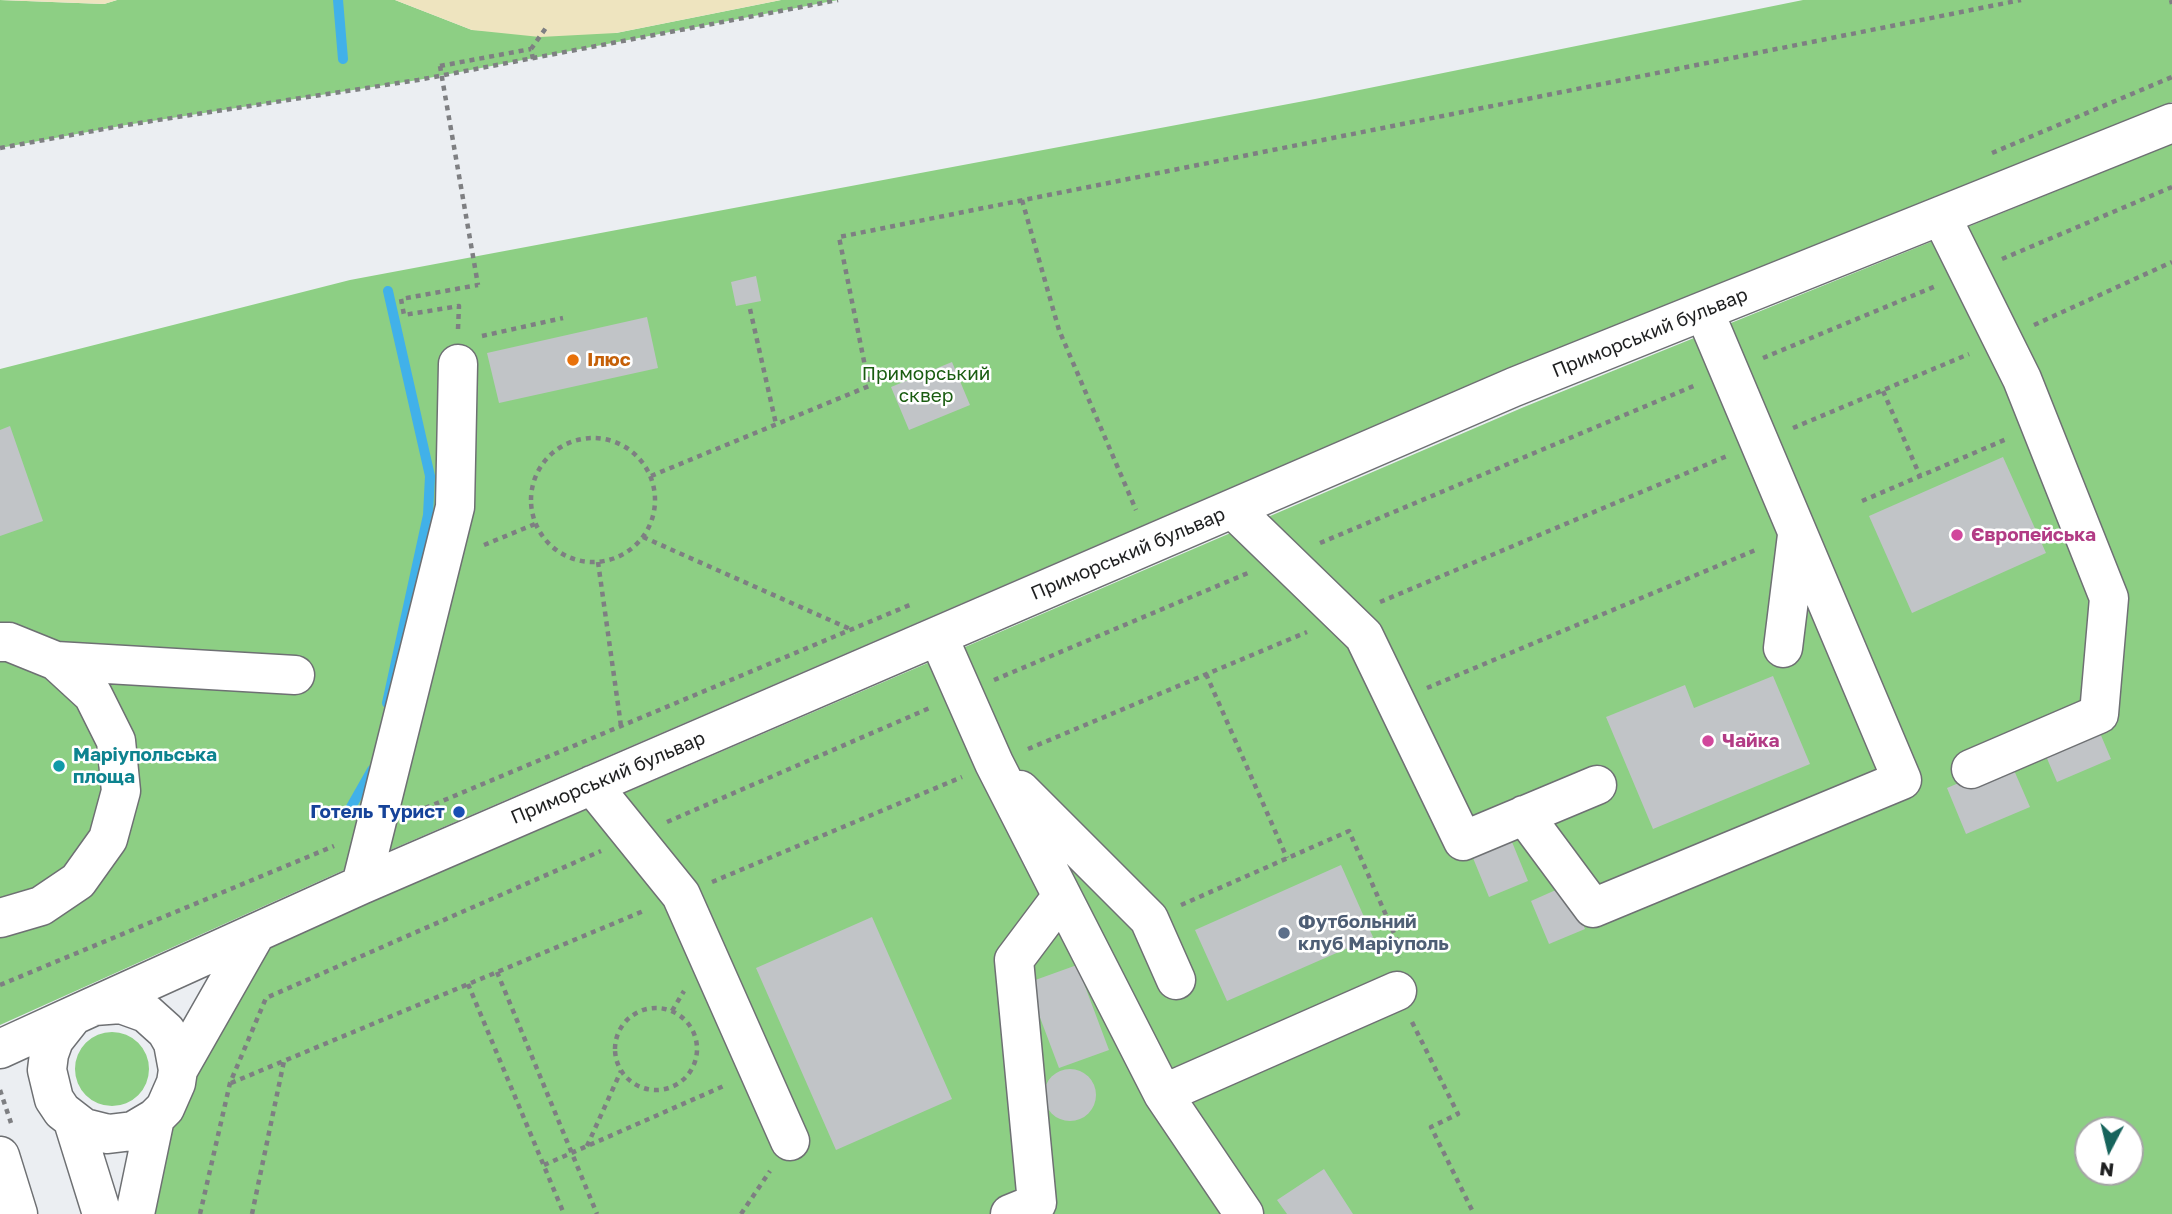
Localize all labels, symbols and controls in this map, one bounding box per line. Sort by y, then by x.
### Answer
street label: Приморський бульвар [1549,283,1751,383]
place label: Ілюс [587,349,631,371]
marker: Ілюс [565,352,581,368]
park label: Приморський сквер [862,363,990,407]
street label: Приморський бульвар [1027,503,1229,605]
place label: Європейська [1971,524,2096,546]
marker: Європейська [1949,527,1965,543]
street label: Приморський бульвар [507,727,709,829]
place label: Чайка [1722,730,1779,752]
marker: Чайка [1700,733,1716,749]
place label: Маріупольська площа [73,744,217,788]
marker: Маріупольська площа [51,758,67,774]
place label: Готель Турист [310,801,445,823]
marker: Готель Турист [451,804,467,820]
place label: Футбольний клуб Маріуполь [1298,911,1449,955]
marker: Футбольний клуб Маріуполь [1276,925,1292,941]
north arrow [2074,1116,2144,1186]
text: N [2098,1158,2115,1183]

